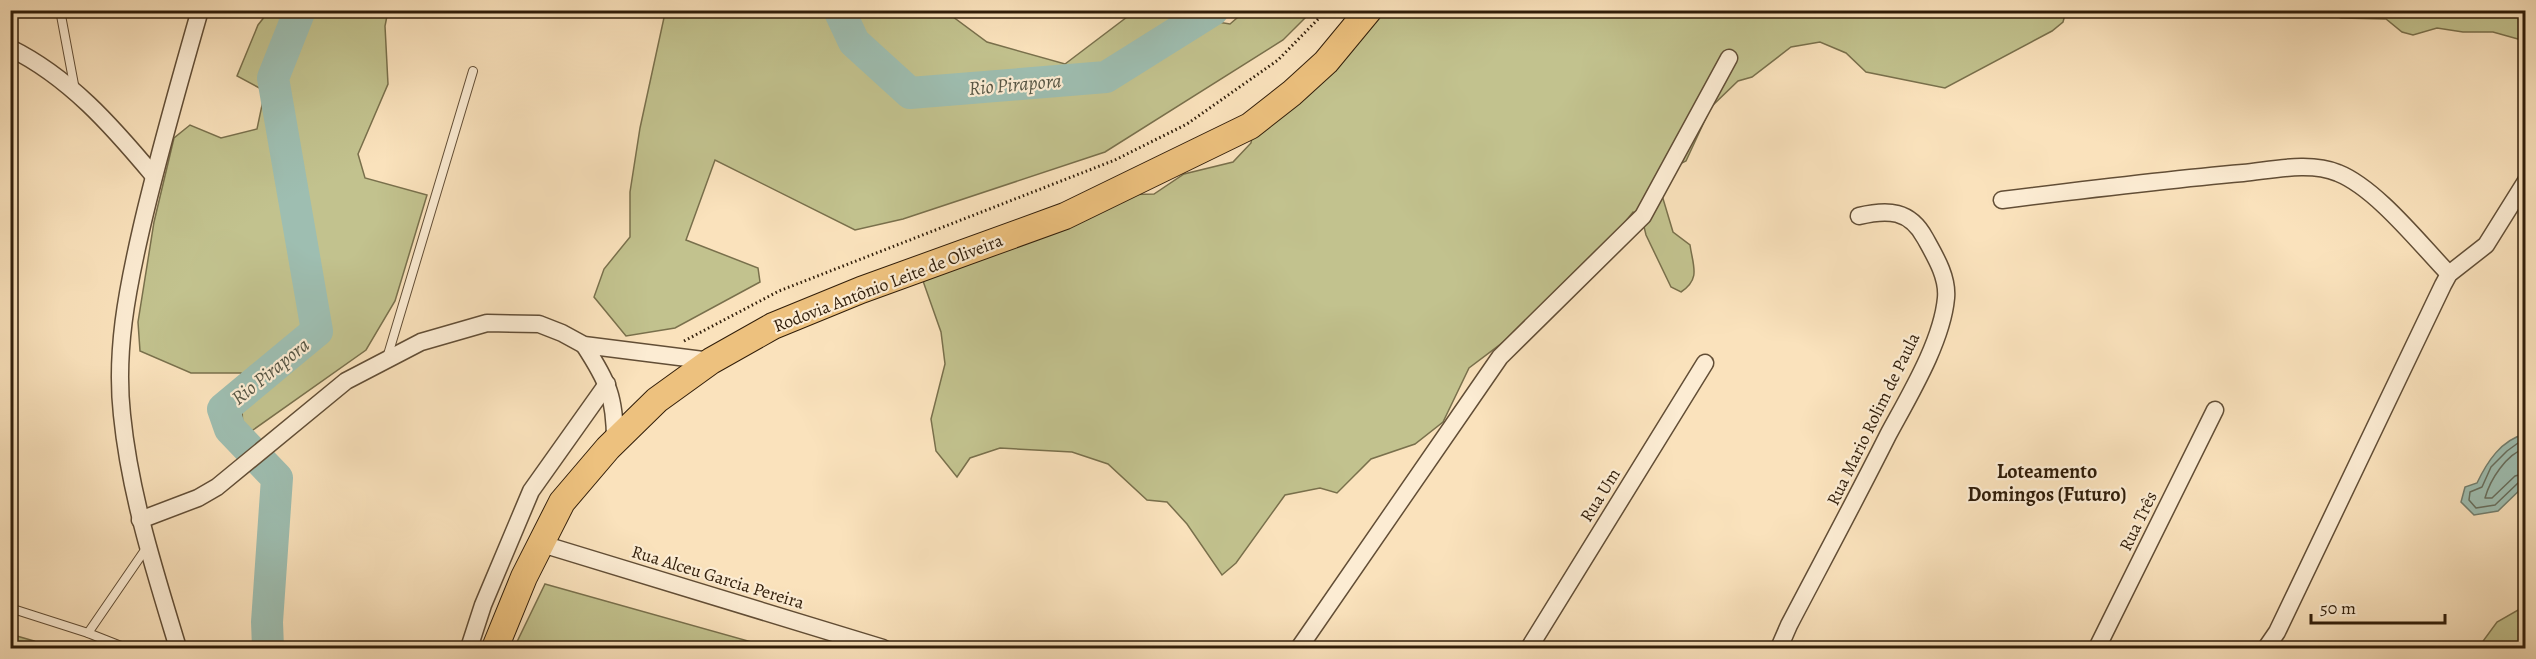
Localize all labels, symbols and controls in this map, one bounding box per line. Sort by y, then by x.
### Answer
water label: Rio Pirapora [967,67,1063,102]
street label: Rodovia Antônio Leite de Oliveira [770,228,1007,338]
street label: Rua Mario Rolim de Paula [1821,328,1926,509]
water label: Rio Pirapora [226,332,315,411]
district label: Loteamento Domingos (Futuro) [1968,458,2126,508]
street label: Rua Um [1574,464,1626,526]
street label: Rua Três [2113,487,2163,555]
street label: Rua Alceu Garcia Pereira [629,539,808,615]
scale bar [2311,587,2444,625]
text: 50 m [2320,596,2356,620]

